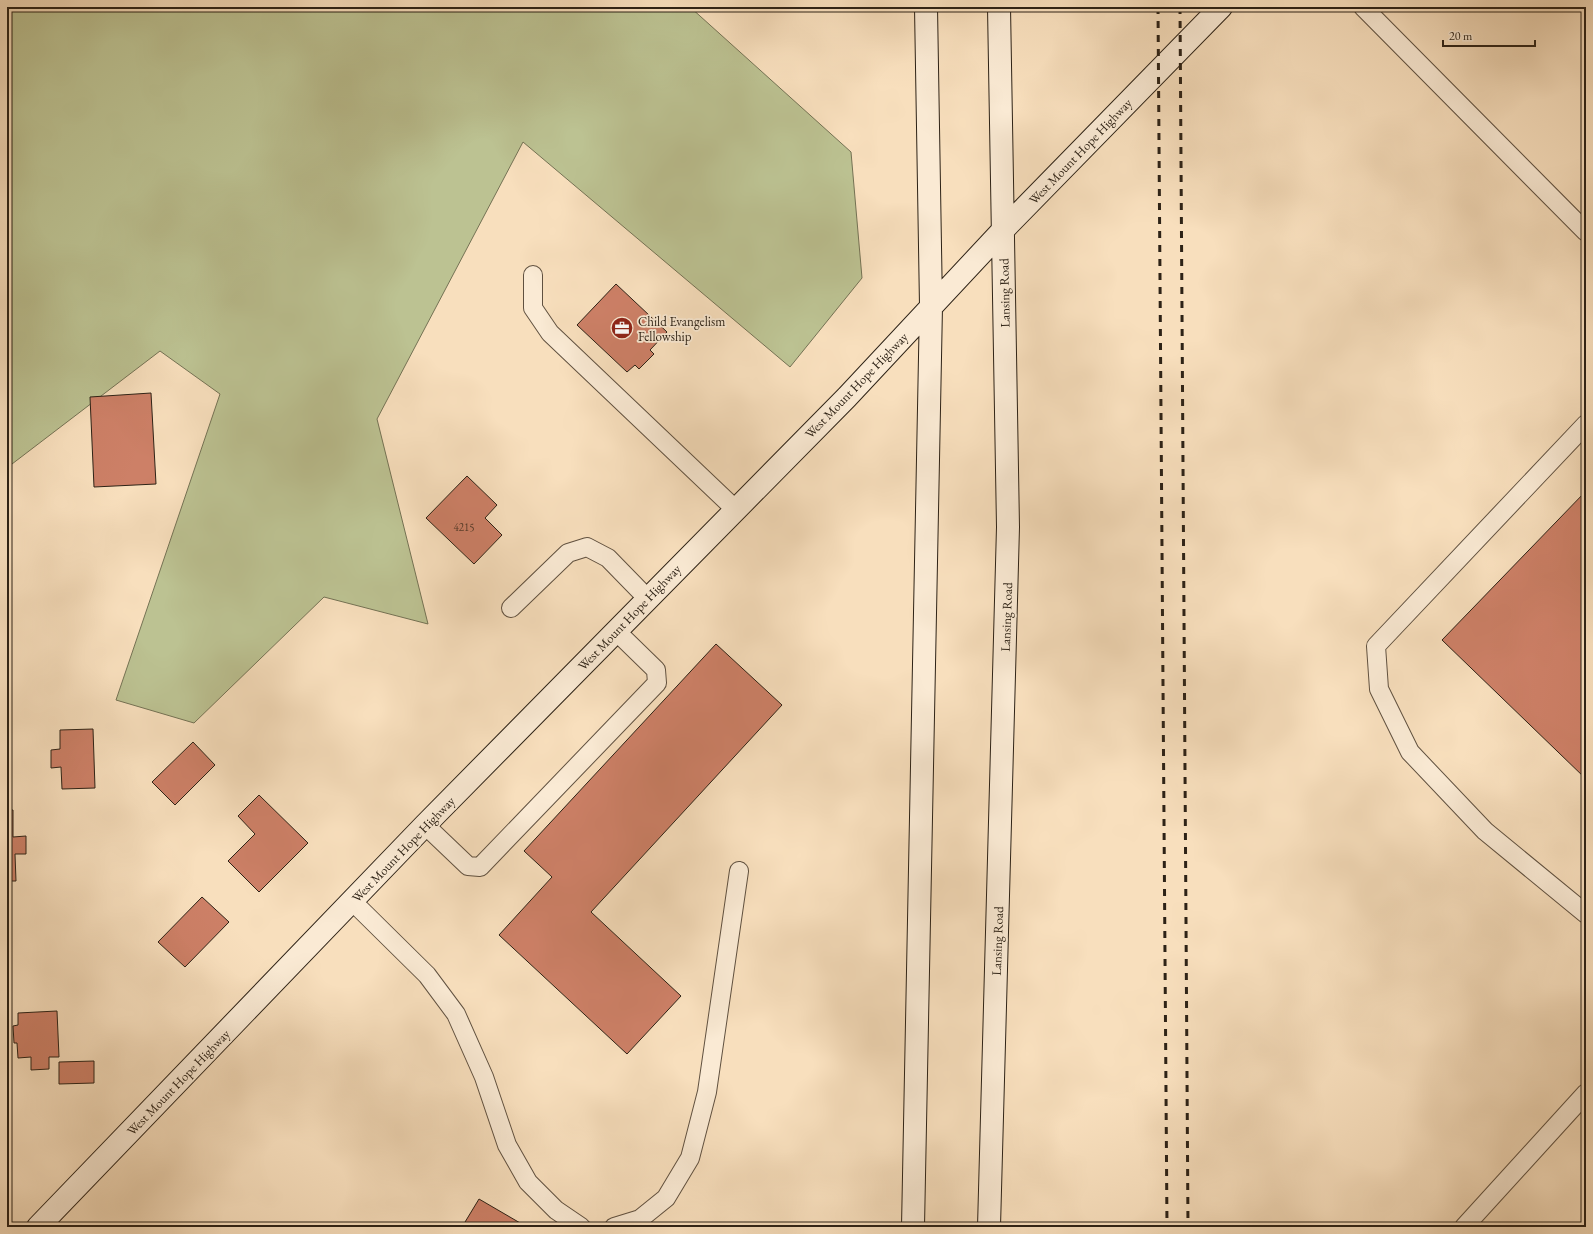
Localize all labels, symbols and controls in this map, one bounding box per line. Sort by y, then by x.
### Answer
scale bar [1443,22,1535,48]
text: 20 m [1449,28,1473,44]
street label: West Mount Hope Highway [1025,94,1136,208]
street label: Lansing Road [995,258,1014,328]
place label: Child Evangelism Fellowship [638,313,725,345]
office icon: Child Evangelism Fellowship [609,315,635,341]
street label: West Mount Hope Highway [801,328,912,442]
house number: 4215 [453,520,475,534]
street label: West Mount Hope Highway [574,560,685,674]
street label: Lansing Road [997,582,1016,652]
street label: West Mount Hope Highway [348,792,459,906]
street label: Lansing Road [988,906,1007,976]
street label: West Mount Hope Highway [123,1025,234,1139]

